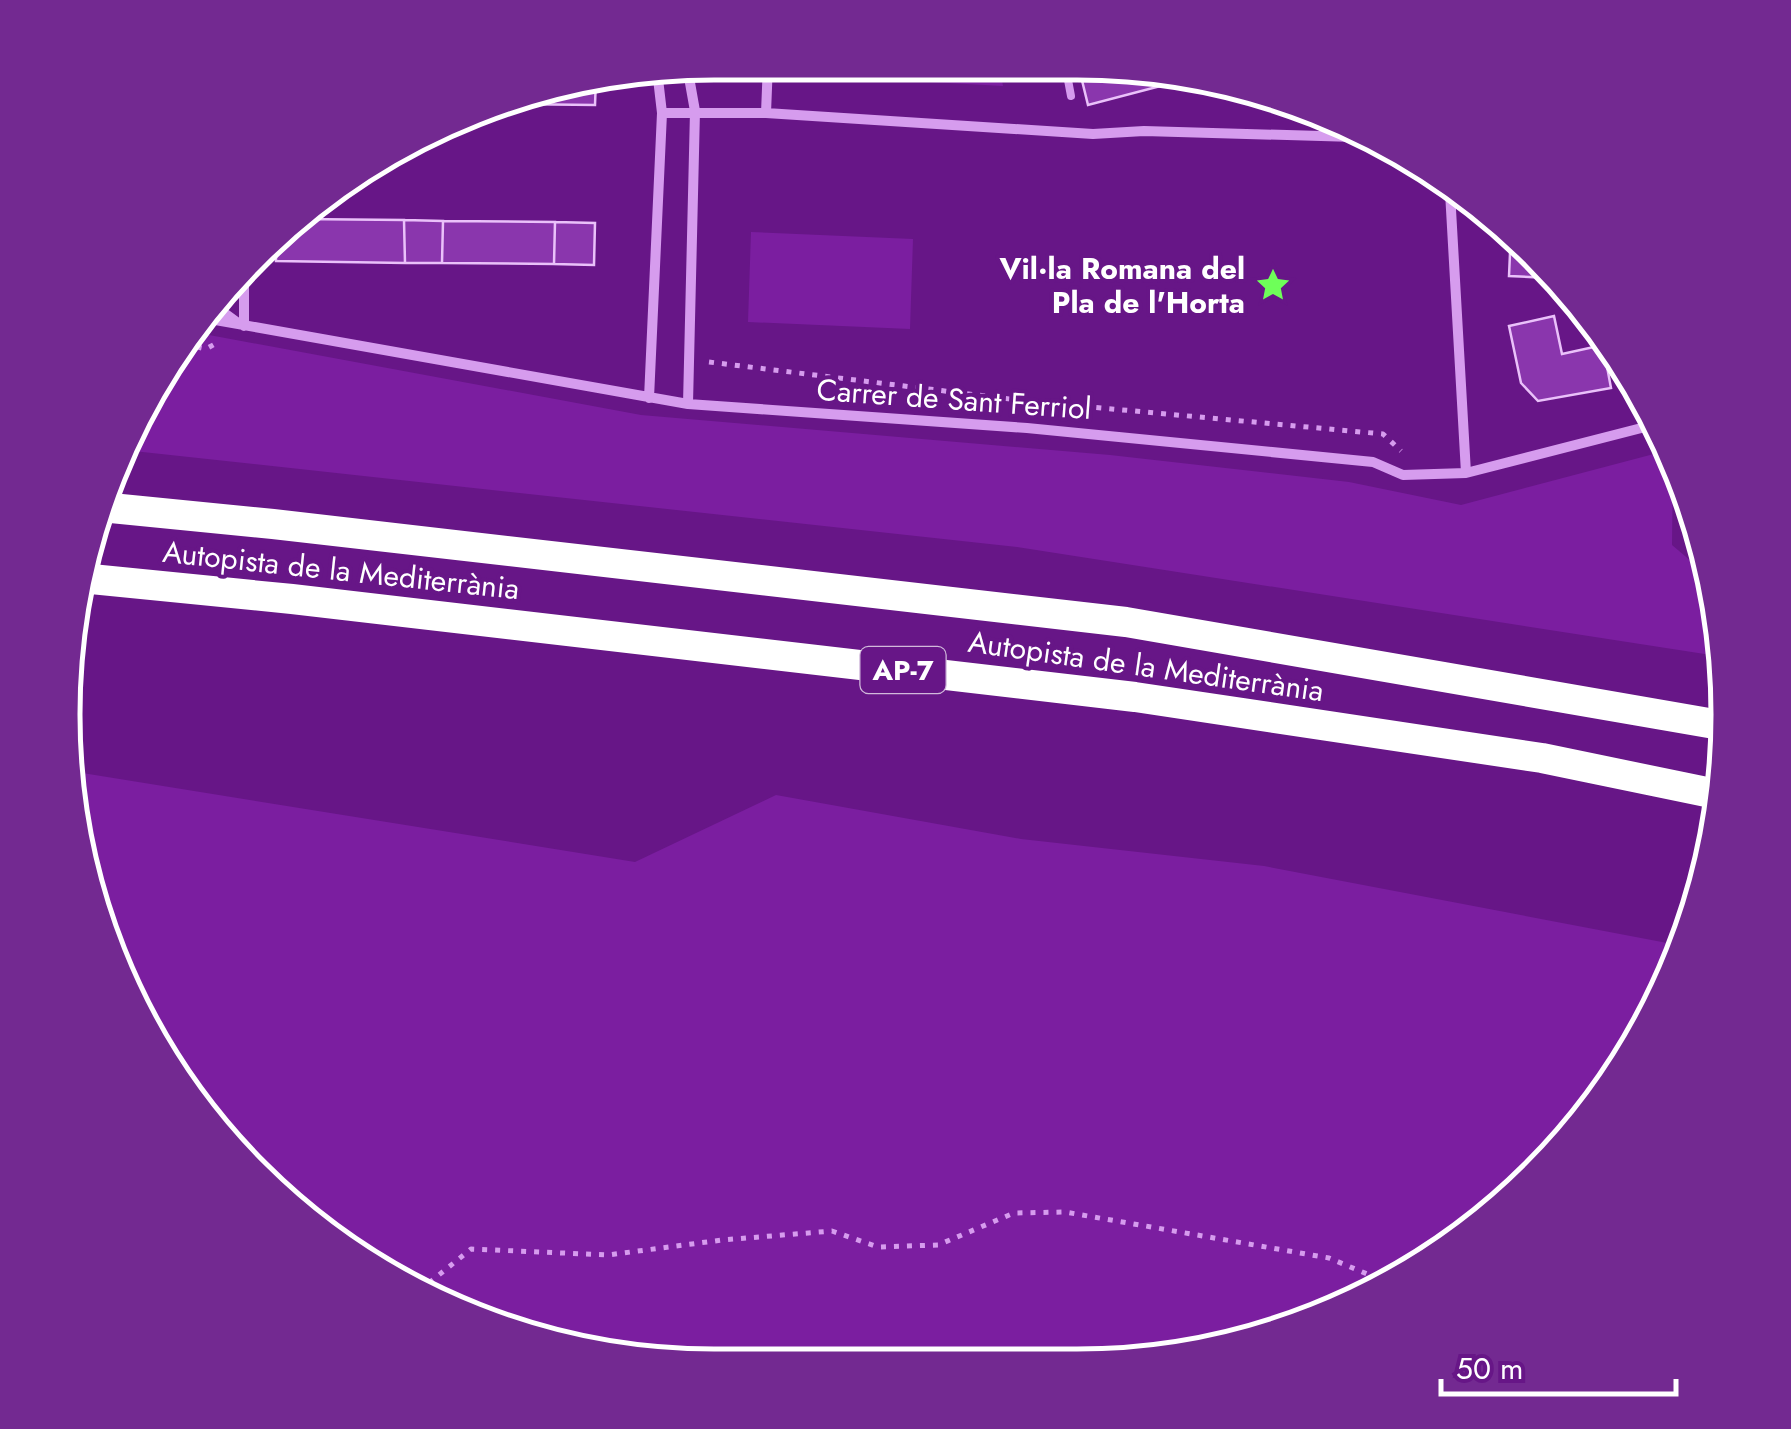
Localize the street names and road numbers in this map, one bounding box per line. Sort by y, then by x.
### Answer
street label: Carrer de Sant Ferriol [815,368,1093,430]
street label: Autopista de la Mediterrània [161,530,521,610]
street label: Autopista de la Mediterrània [966,620,1326,712]
road number: AP-7 [860,647,946,693]

